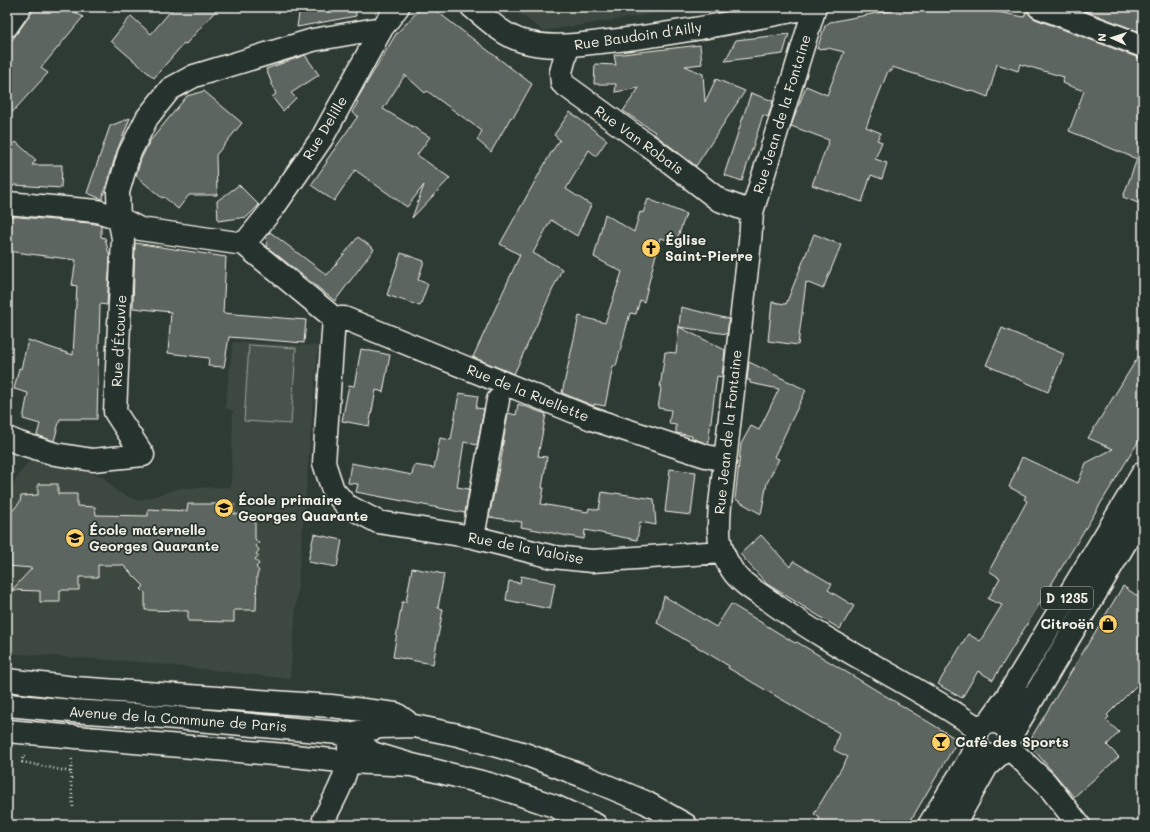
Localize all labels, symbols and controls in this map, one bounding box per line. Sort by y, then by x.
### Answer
street label: Rue Baudoin d'Ailly [573,17,703,54]
north arrow [1092,18,1132,58]
street label: Rue Jean de la Fontaine [748,32,815,196]
text: N [1094,33,1109,42]
street label: Rue Delille [298,92,351,163]
street label: Rue Van Robais [591,101,688,178]
place label: Église Saint-Pierre [665,230,753,265]
church icon: Église Saint-Pierre [640,237,662,259]
street label: Rue d'Étouvie [107,294,130,388]
street label: Rue Jean de la Fontaine [709,349,746,515]
street label: Rue de la Ruellette [464,359,592,426]
place label: École primaire Georges Quarante [238,490,368,525]
school or university icon: École primaire Georges Quarante [213,497,235,519]
place label: École maternelle Georges Quarante [89,520,219,555]
school or university icon: École maternelle Georges Quarante [64,527,86,549]
street label: Rue de la Valoise [466,527,586,568]
road number: D 1235 [1041,587,1093,609]
shop icon: Citroën [1097,613,1119,635]
place label: Citroën [1040,614,1094,633]
street label: Avenue de la Commune de Paris [69,701,288,736]
bar icon: Café des Sports [930,731,952,753]
place label: Café des Sports [955,732,1069,751]

